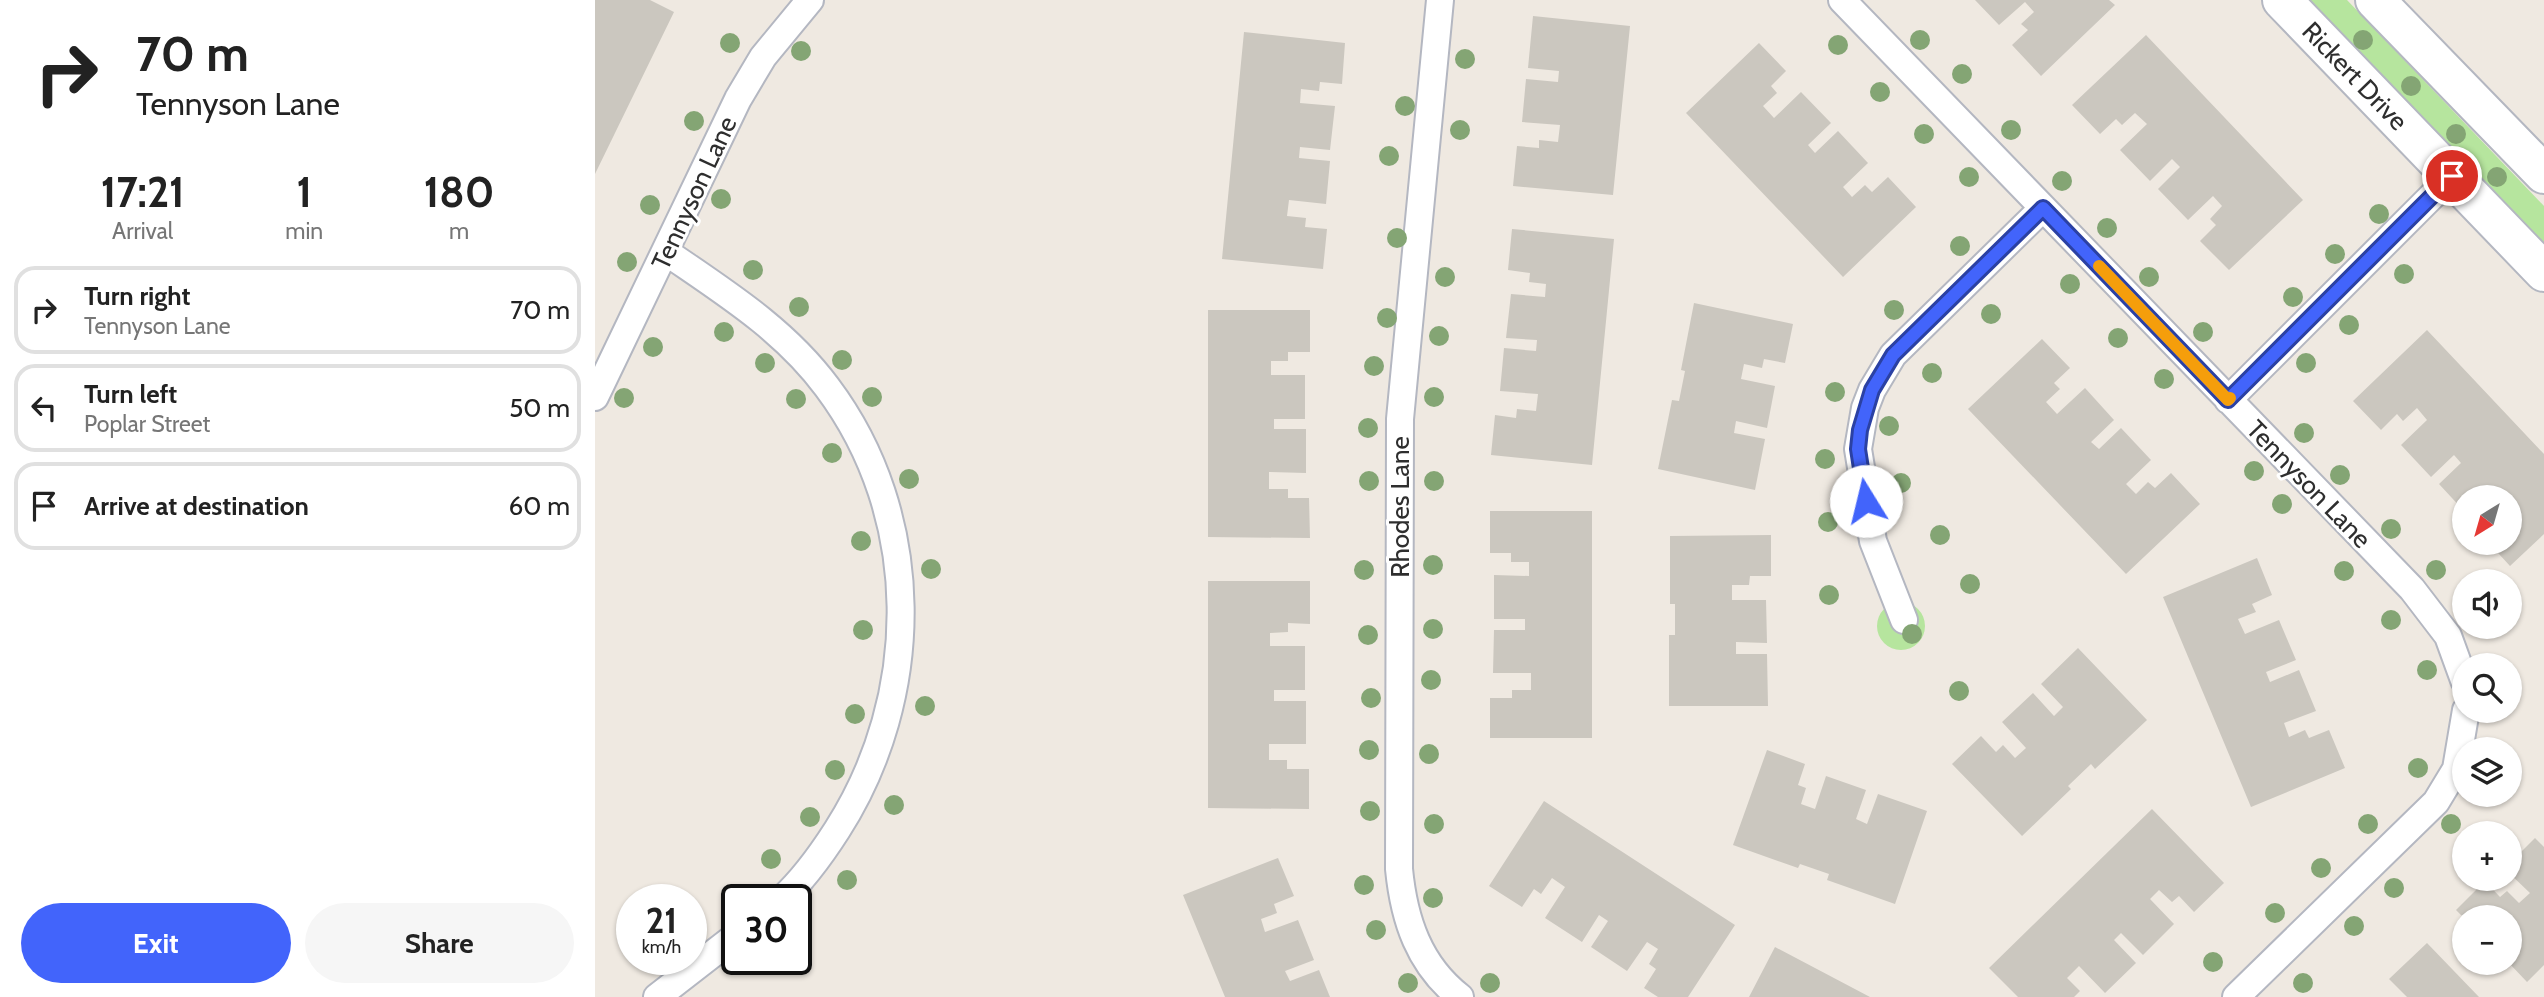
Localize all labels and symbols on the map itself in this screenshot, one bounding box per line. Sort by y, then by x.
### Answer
street label: Rickert Drive [2295,15,2415,137]
street label: Tennyson Lane [644,111,744,275]
pin [2422,146,2482,206]
street label: Tennyson Lane [2240,413,2378,555]
street label: Rhodes Lane [1384,436,1416,578]
position arrow [1829,464,1903,538]
north arrow [2452,485,2522,555]
speed limit sign: 30 [721,884,812,975]

